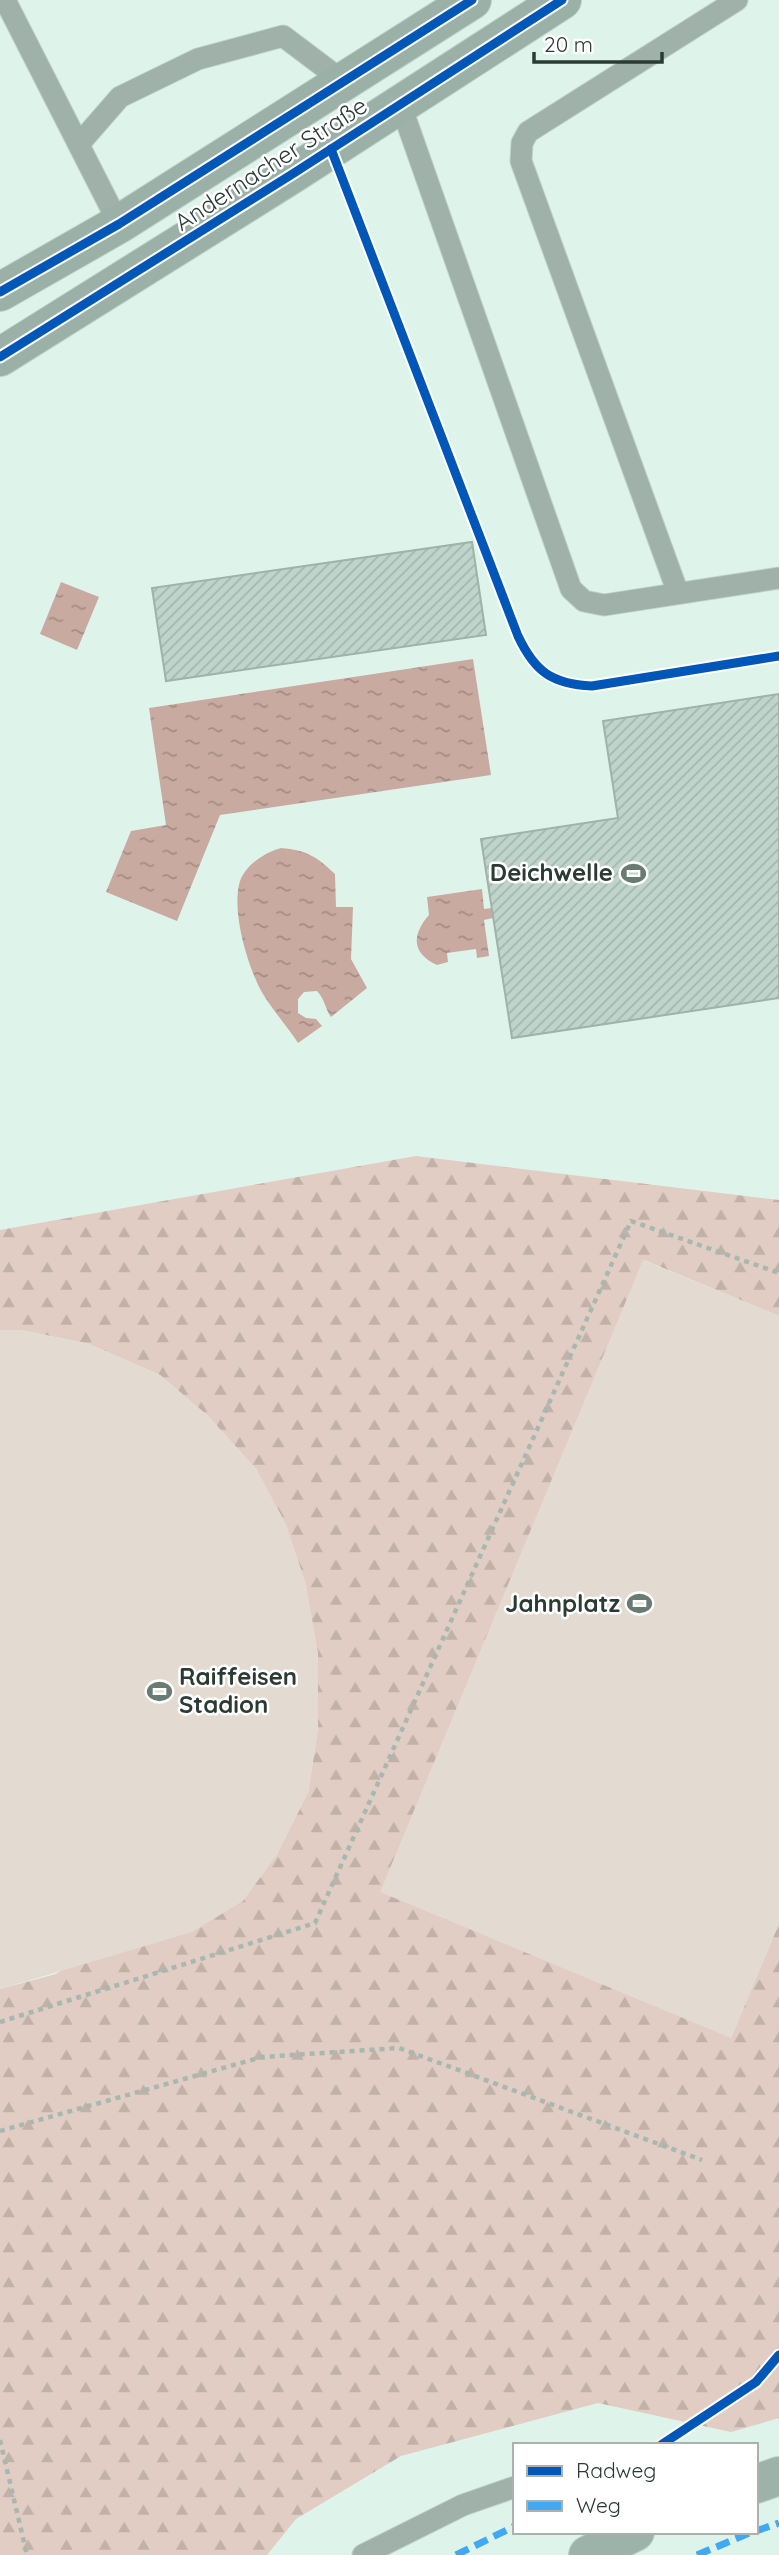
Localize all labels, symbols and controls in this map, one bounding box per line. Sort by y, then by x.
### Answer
scale bar [534,21,662,65]
text: 20 m [544,31,593,57]
street label: Andernacher Straße [168,90,372,237]
place label: Deichwelle [490,857,613,887]
sports icon: Deichwelle [619,859,647,887]
place label: Jahnplatz [505,1588,620,1618]
sports icon: Jahnplatz [626,1590,654,1618]
place label: Raiffeisen Stadion [179,1661,297,1719]
sports icon: Raiffeisen Stadion [145,1677,173,1705]
legend [513,2443,758,2534]
text: Radweg [576,2457,656,2483]
text: Weg [576,2492,621,2518]

